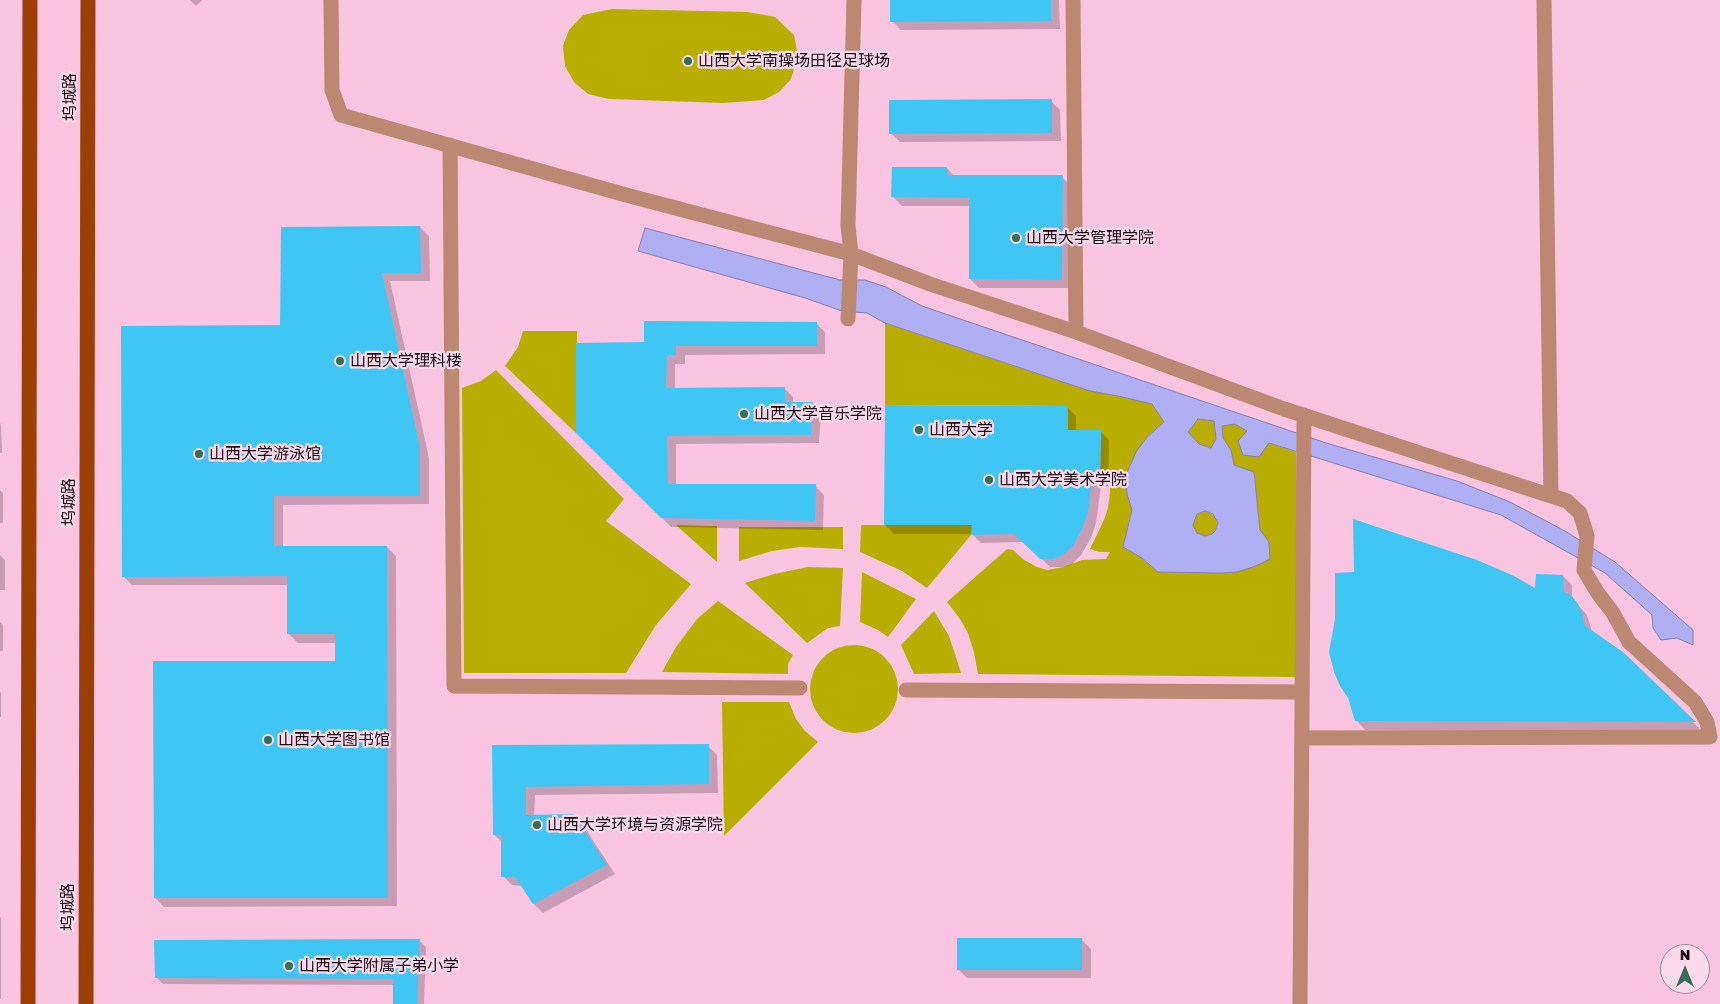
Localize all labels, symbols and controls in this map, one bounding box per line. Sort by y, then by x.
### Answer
place label: 山西大学南操场田径足球场 [698,51,890,71]
marker: 山西大学南操场田径足球场 [682,55,694,67]
street label: 坞城路 [60,73,80,121]
place label: 山西大学管理学院 [1026,228,1154,248]
marker: 山西大学管理学院 [1010,232,1022,244]
place label: 山西大学理科楼 [350,351,462,371]
marker: 山西大学理科楼 [334,355,346,367]
place label: 山西大学音乐学院 [754,404,882,424]
marker: 山西大学音乐学院 [738,408,750,420]
place label: 山西大学 [929,420,993,440]
marker: 山西大学 [913,424,925,436]
place label: 山西大学游泳馆 [209,444,321,464]
marker: 山西大学游泳馆 [193,448,205,460]
place label: 山西大学美术学院 [999,470,1127,490]
marker: 山西大学美术学院 [983,474,995,486]
street label: 坞城路 [59,478,79,526]
place label: 山西大学图书馆 [278,730,390,750]
marker: 山西大学图书馆 [262,734,274,746]
place label: 山西大学环境与资源学院 [547,815,723,835]
marker: 山西大学环境与资源学院 [531,819,543,831]
street label: 坞城路 [58,883,78,931]
north arrow [1660,944,1710,994]
text: N [1680,946,1690,963]
place label: 山西大学附属子弟小学 [299,956,459,976]
marker: 山西大学附属子弟小学 [283,960,295,972]

